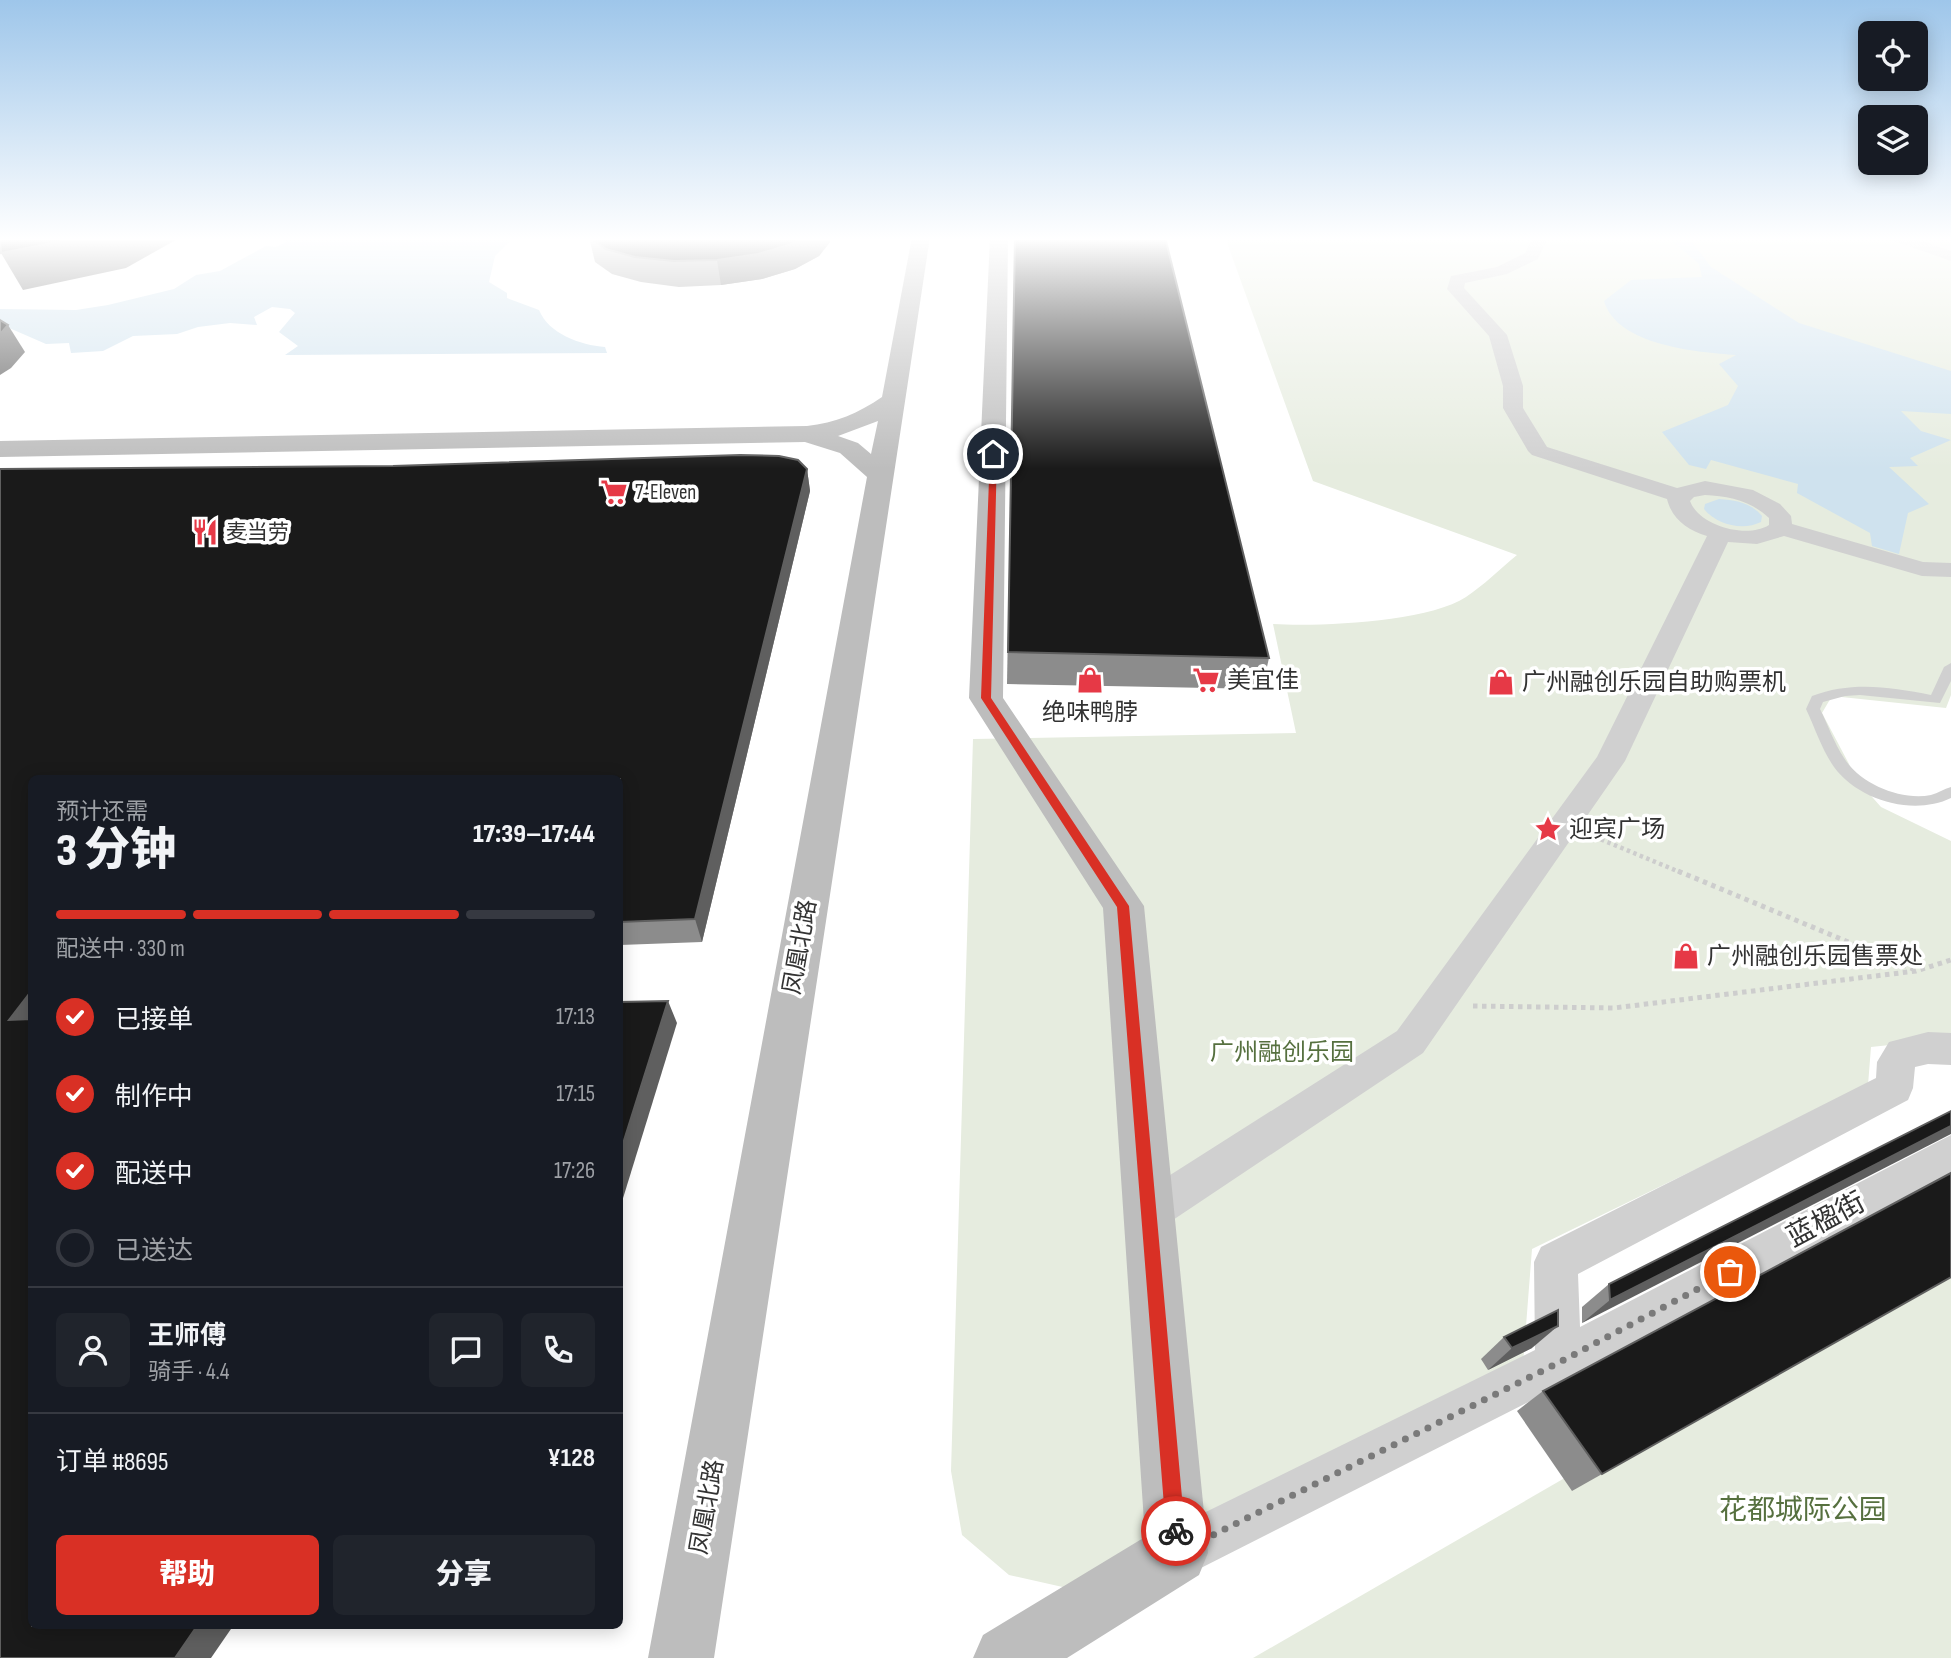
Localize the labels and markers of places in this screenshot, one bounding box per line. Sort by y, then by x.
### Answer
pin [963,424,1023,484]
supermarket icon: 7-Eleven [599,477,629,507]
place label: 7-Eleven [635,480,696,505]
restaurant icon: 麦当劳 [190,517,220,547]
place label: 麦当劳 [226,520,289,545]
shop icon: 绝味鸭脖 [1075,665,1105,695]
supermarket icon: 美宜佳 [1191,665,1221,695]
place label: 美宜佳 [1227,666,1299,695]
shop icon: 广州融创乐园自助购票机 [1486,667,1516,697]
place label: 广州融创乐园自助购票机 [1522,668,1786,697]
place label: 绝味鸭脖 [1042,698,1138,727]
place icon: 迎宾广场 [1533,814,1563,844]
place label: 迎宾广场 [1569,815,1665,844]
shop icon: 广州融创乐园售票处 [1671,941,1701,971]
place label: 广州融创乐园售票处 [1707,942,1923,971]
pin [1700,1242,1760,1302]

